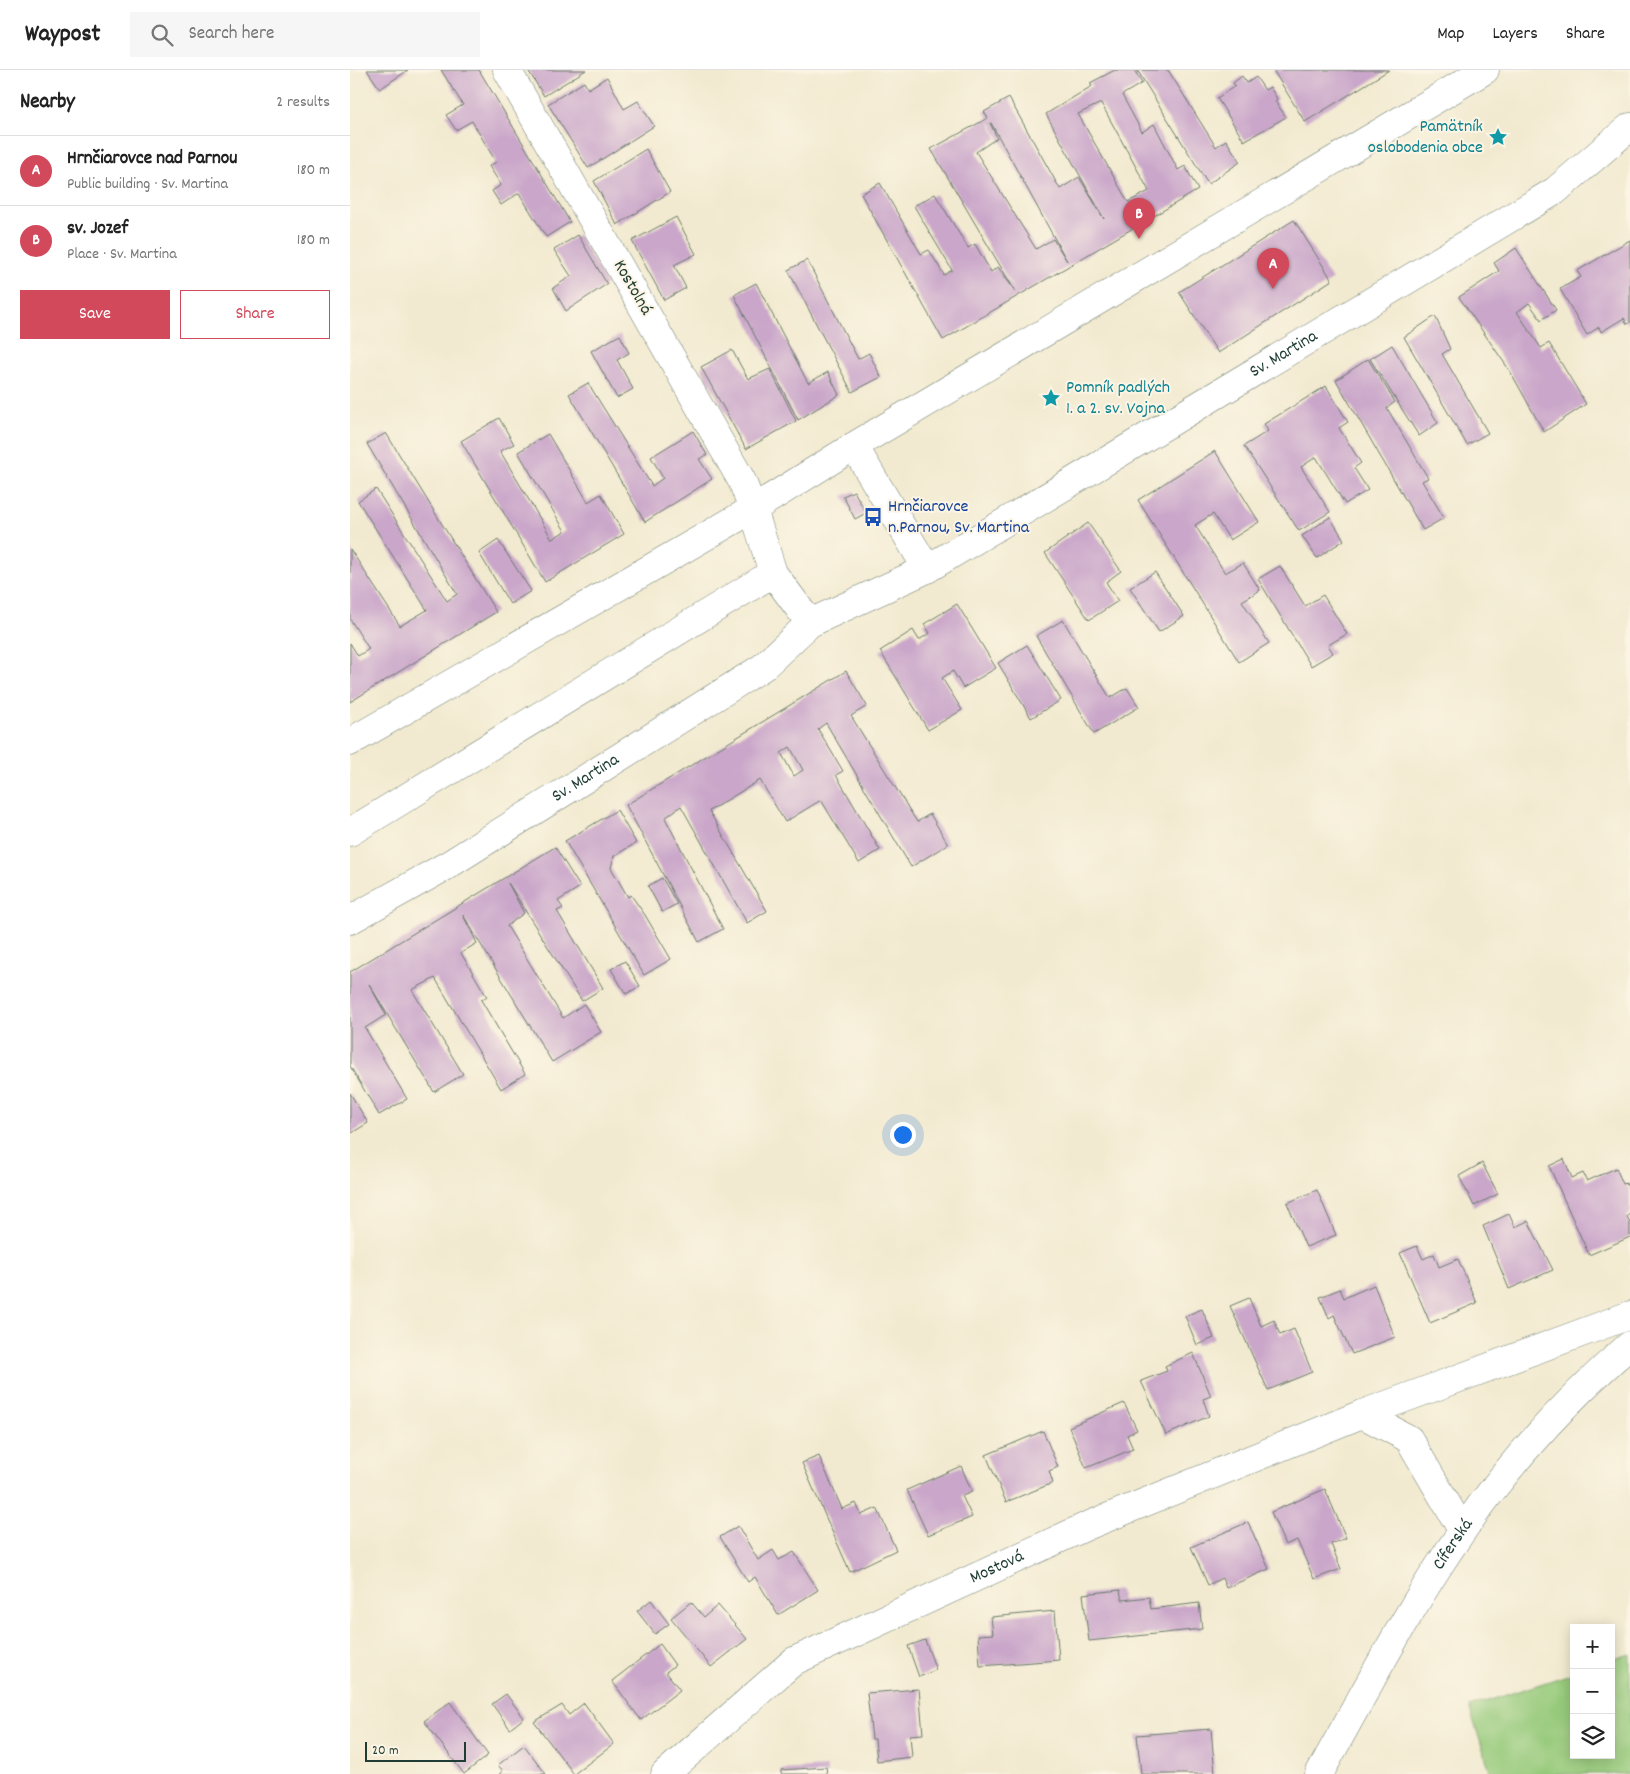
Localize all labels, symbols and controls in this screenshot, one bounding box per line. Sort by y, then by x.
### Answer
search box [130,12,480,57]
text: Waypost [25,18,100,52]
icon: search [148,21,176,49]
text: Search here [188,21,274,48]
text: Map [1437,22,1464,47]
text: Layers [1492,22,1538,47]
text: Share [1566,22,1605,47]
text: Nearby [20,88,75,118]
text: 2 results [276,91,330,114]
place label: Pamätník oslobodenia obce [1368,115,1483,161]
place icon: Pamätník oslobodenia obce [1487,126,1509,148]
text: Hrnčiarovce nad Parnou [67,146,237,173]
text: A [32,159,40,182]
text: 180 m [297,159,330,182]
text: Public building · Sv. Martina [67,173,228,196]
pin: B [1123,198,1155,239]
text: sv. Jozef [67,216,128,243]
text: B [32,229,40,252]
text: 180 m [297,229,330,252]
text: Place · Sv. Martina [67,243,177,266]
pin: A [1257,248,1289,289]
street label: Kostolná [606,256,658,320]
button: Save [20,290,170,339]
button: Share [180,290,330,339]
street label: Sv. Martina [1245,324,1323,384]
place label: Pomník padlých 1. a 2. sv. Vojna [1066,376,1170,422]
place icon: Pomník padlých 1. a 2. sv. Vojna [1040,387,1062,409]
place label: Hrnčiarovce n.Parnou, Sv. Martina [888,495,1030,541]
bus stop icon: Hrnčiarovce n.Parnou, Sv. Martina [862,506,884,528]
street label: Sv. Martina [547,748,625,809]
your location [890,1122,916,1148]
street label: Cíferská [1427,1514,1480,1575]
street label: Mostová [966,1544,1028,1591]
map controls [1570,1624,1615,1759]
button: + [1570,1624,1615,1669]
button: − [1570,1669,1615,1714]
button: layers [1570,1714,1615,1759]
scale bar [365,1739,466,1762]
text: 20 m [372,1741,399,1761]

